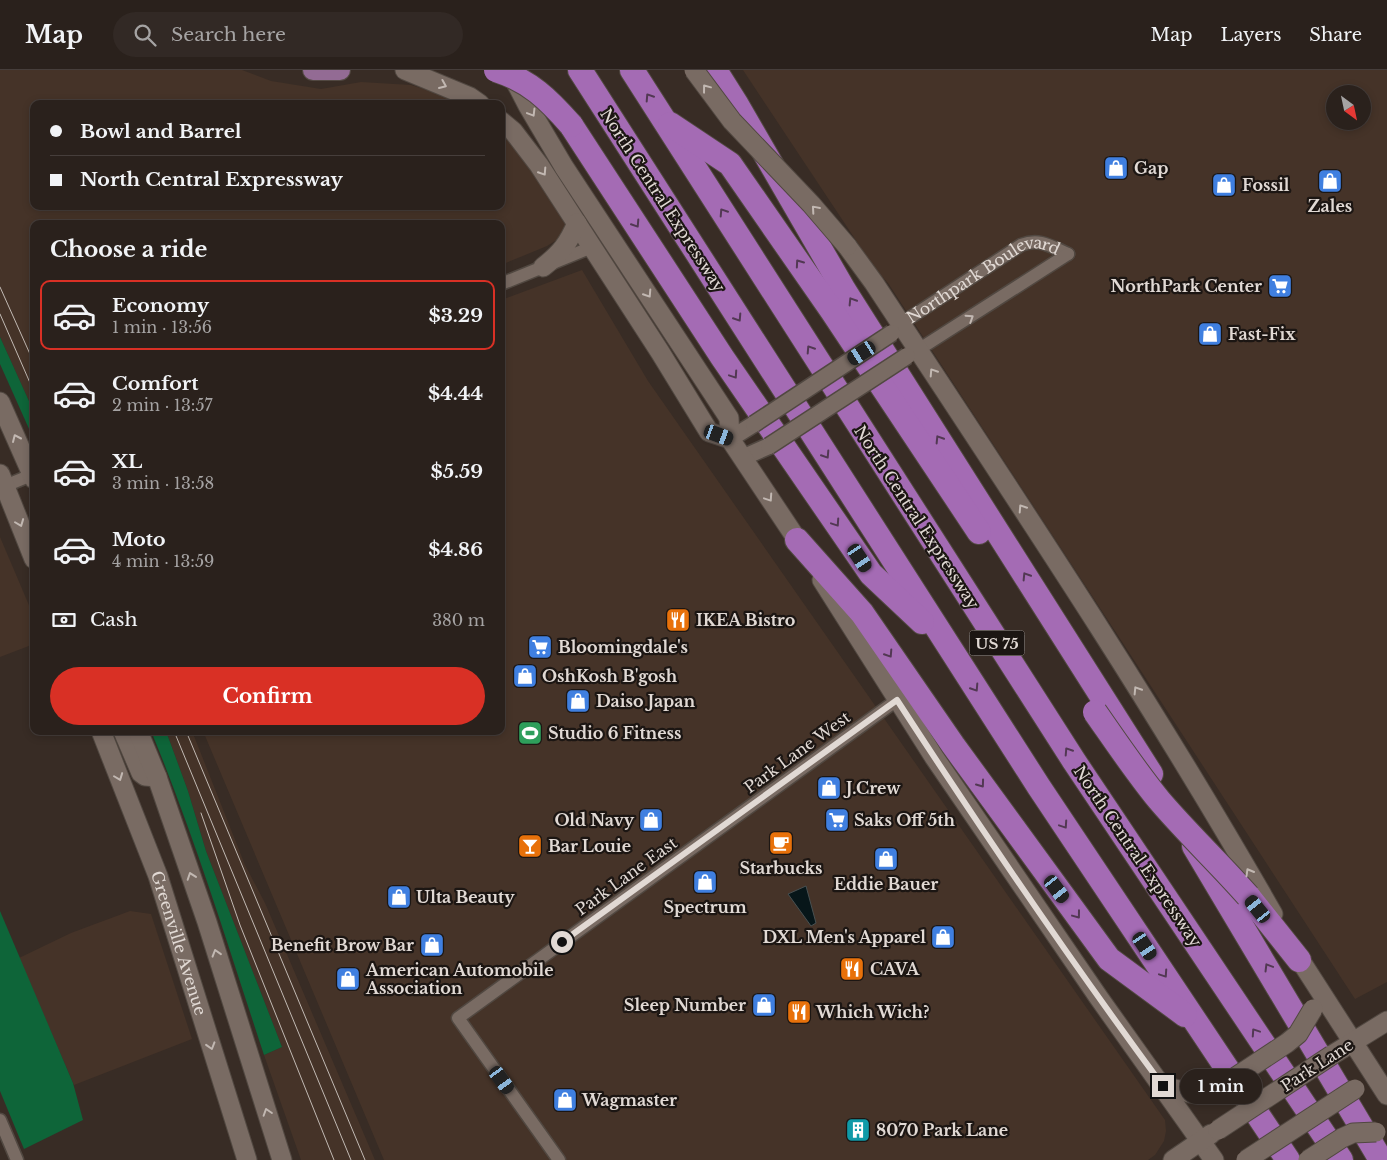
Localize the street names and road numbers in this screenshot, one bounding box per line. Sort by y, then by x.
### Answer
street label: North Central Expressway [596,105,730,296]
street label: Northpark Boulevard [902,232,1064,327]
street label: North Central Expressway [850,422,984,613]
road number: US 75 [970,630,1024,656]
street label: Park Lane West [740,707,854,797]
street label: North Central Expressway [1070,761,1207,951]
street label: Park Lane East [571,832,681,920]
street label: Greenville Avenue [147,868,211,1018]
street label: Park Lane [1277,1034,1357,1096]

